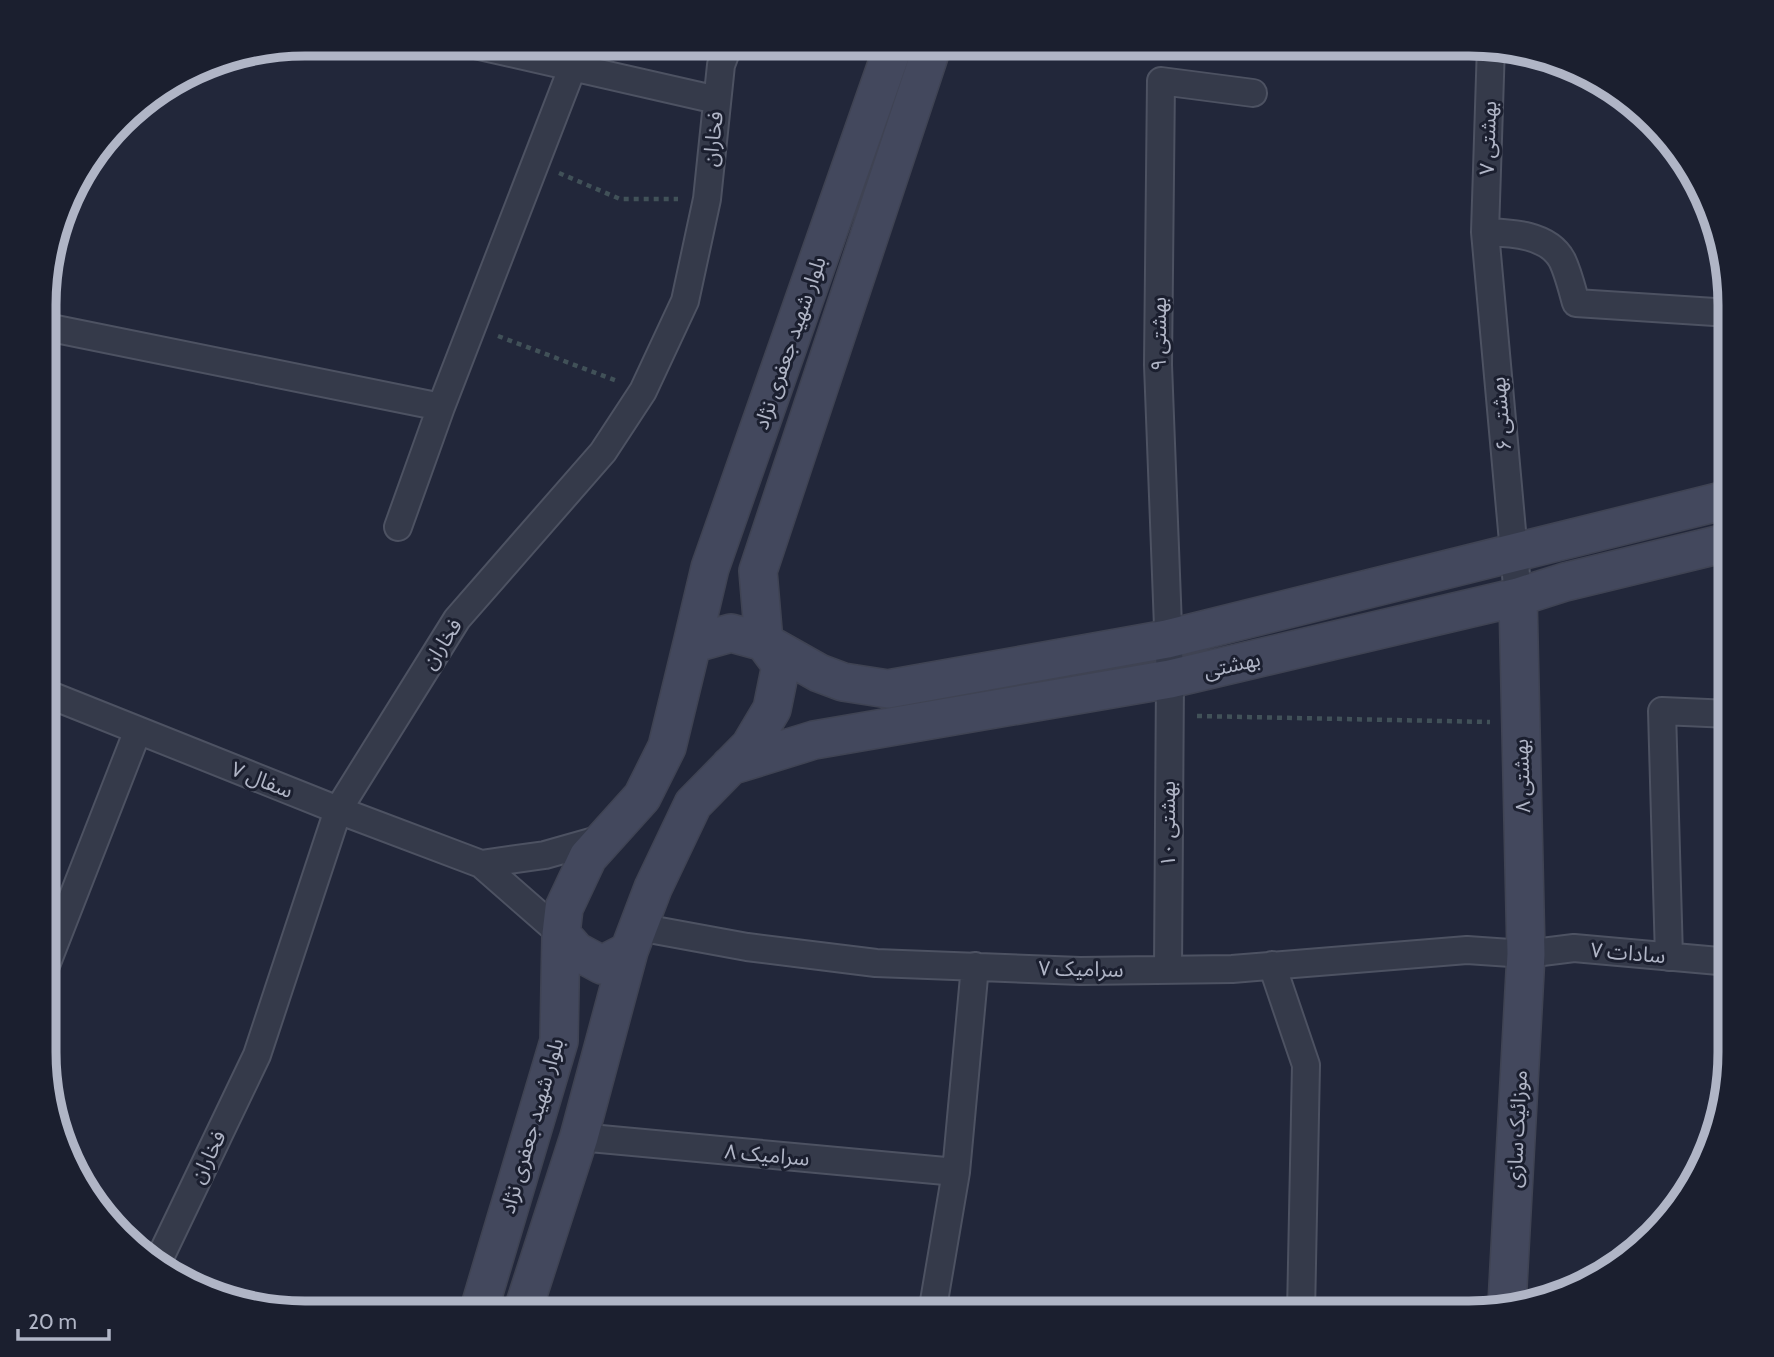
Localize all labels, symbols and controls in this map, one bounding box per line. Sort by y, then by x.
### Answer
street label: بهشتی ۷ [1474,100,1501,175]
street label: فخاران [697,110,728,168]
street label: بلوار شهید جعفری نژاد [748,253,831,433]
street label: بهشتی ۹ [1146,297,1171,371]
street label: بهشتی ۶ [1485,376,1516,452]
street label: فخاران [416,614,467,674]
street label: بهشتی [1201,646,1263,683]
street label: بهشتی ۸ [1508,739,1535,814]
street label: سفال ۷ [228,756,297,803]
street label: بهشتی ۱۰ [1155,781,1180,867]
street label: سادات ۷ [1590,937,1667,968]
street label: سرامیک ۷ [1038,955,1124,982]
street label: بلوار شهید جعفری نژاد [495,1035,569,1216]
street label: موزائیک سازی [1501,1069,1532,1189]
street label: فخاران [184,1126,231,1187]
street label: سرامیک ۸ [723,1138,811,1171]
scale bar [18,1298,108,1342]
text: 20 m [28,1309,77,1334]

